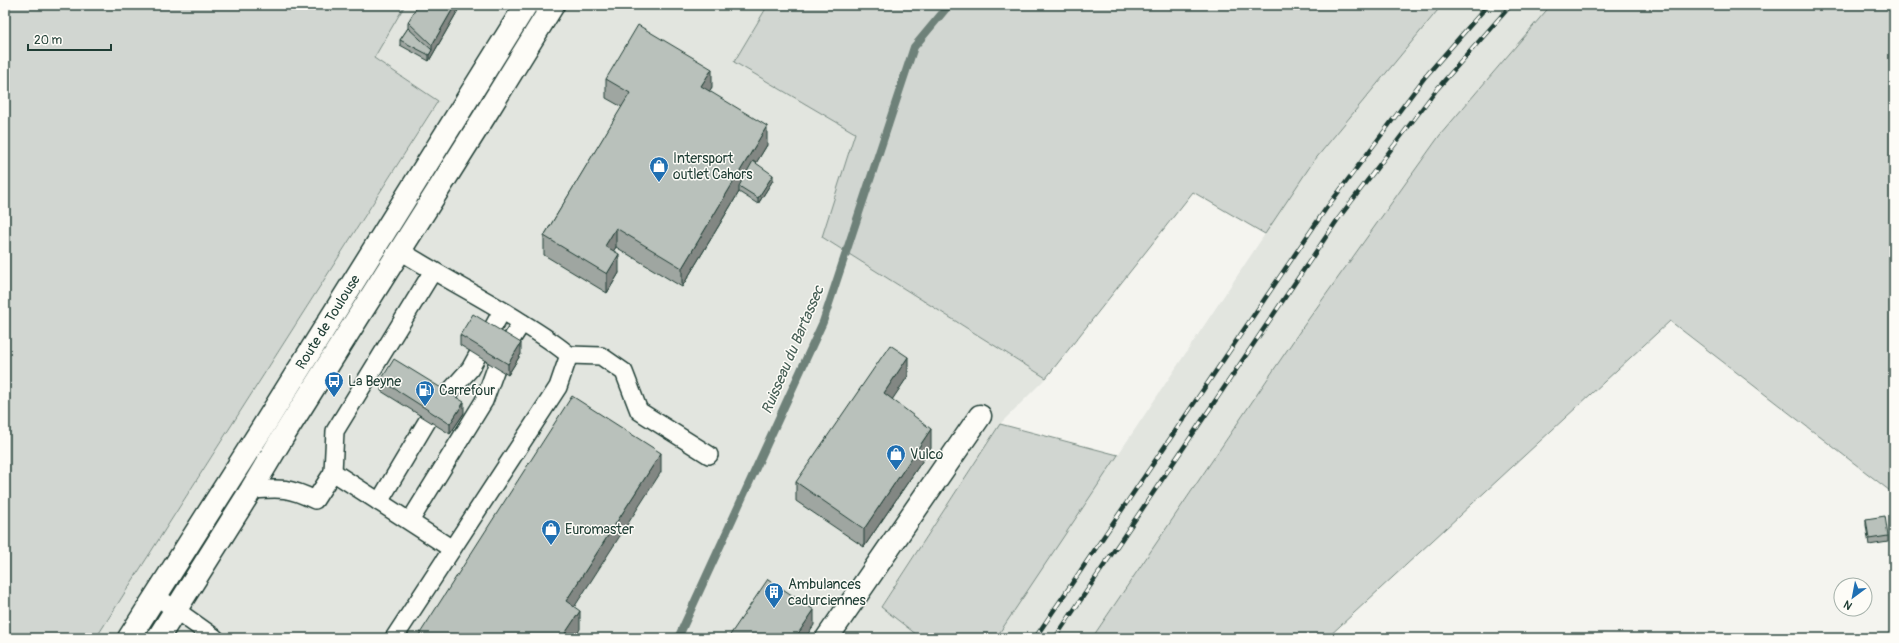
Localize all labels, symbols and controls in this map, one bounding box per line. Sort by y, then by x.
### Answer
scale bar [28,26,111,52]
text: 20 m [34,33,63,48]
place label: Intersport outlet Cahors [673,150,753,183]
shop icon: Intersport outlet Cahors [648,155,670,183]
street label: Route de Toulouse [292,272,364,372]
water label: Ruisseau du Bartassec [757,282,829,417]
bus stop icon: La Beyne [323,370,345,398]
place label: La Beyne [348,373,401,390]
fuel station icon: Carrefour [414,379,436,407]
place label: Carrefour [439,382,495,399]
shop icon: Vulco [885,443,907,471]
place label: Vulco [910,446,944,463]
shop icon: Euromaster [540,518,562,546]
place label: Euromaster [565,521,634,538]
place label: Ambulances cadurciennes [788,576,866,609]
north arrow [1833,577,1873,617]
building icon: Ambulances cadurciennes [763,581,785,609]
text: N [1841,597,1855,613]

